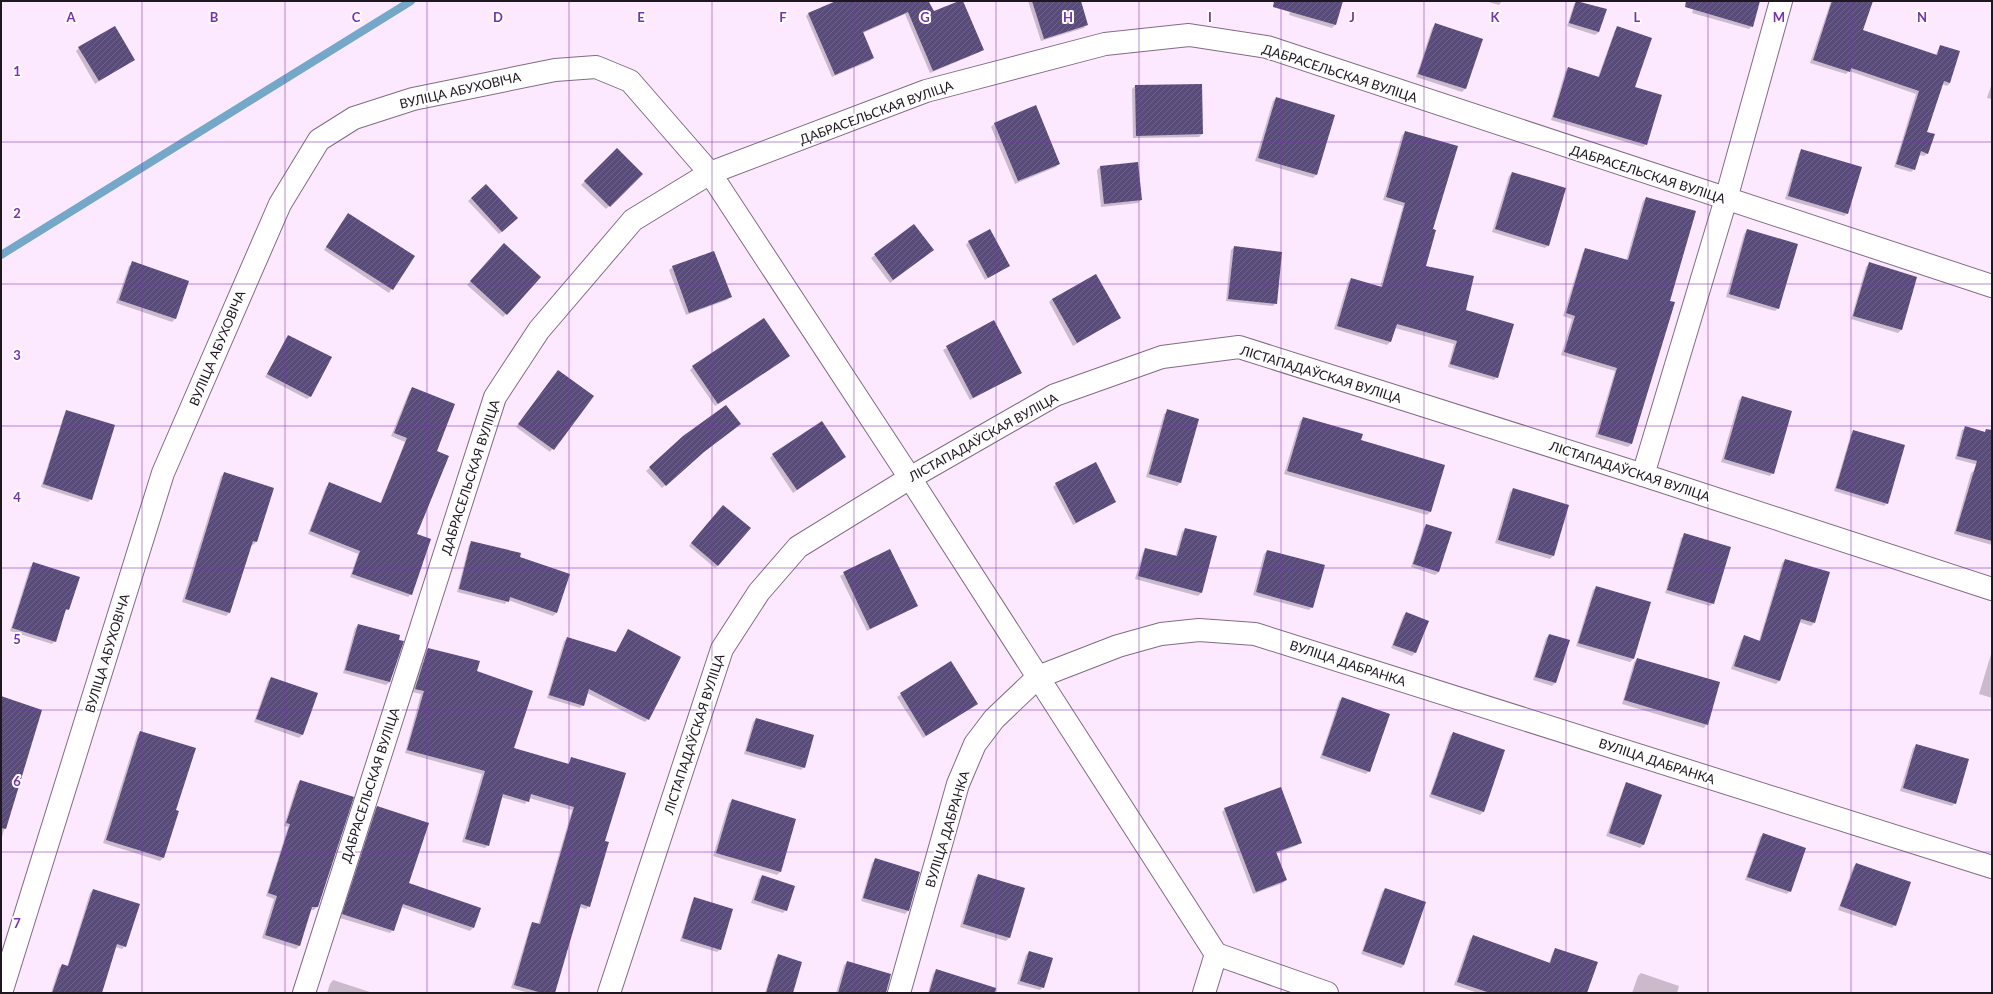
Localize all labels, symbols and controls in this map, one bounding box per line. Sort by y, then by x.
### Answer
text: A [65,9,76,25]
text: B [210,9,219,25]
text: C [352,9,361,25]
text: D [493,9,503,25]
text: E [637,9,645,25]
text: F [779,9,787,25]
text: G [920,9,930,25]
text: H [1063,9,1073,25]
text: I [1208,9,1212,25]
text: J [1349,9,1355,25]
text: K [1491,9,1501,25]
text: L [1634,9,1641,25]
text: M [1773,9,1785,25]
text: N [1917,9,1927,25]
street label: ДАБРАСЕЛЬСКАЯ ВУЛІЦА [1260,40,1420,106]
text: 1 [13,63,21,79]
street label: ВУЛІЦА АБУХОВІЧА [398,68,522,112]
street label: ДАБРАСЕЛЬСКАЯ ВУЛІЦА [797,77,955,147]
street label: ДАБРАСЕЛЬСКАЯ ВУЛІЦА [1568,141,1728,207]
text: 2 [13,205,21,221]
street label: ВУЛІЦА АБУХОВІЧА [185,288,249,408]
street label: ЛІСТАПАДАЎСКАЯ ВУЛІЦА [1237,341,1404,406]
text: 3 [13,347,21,363]
street label: ЛІСТАПАДАЎСКАЯ ВУЛІЦА [905,389,1061,485]
street label: ДАБРАСЕЛЬСКАЯ ВУЛІЦА [437,397,503,557]
street label: ЛІСТАПАДАЎСКАЯ ВУЛІЦА [1547,437,1713,505]
text: 4 [13,489,21,505]
street label: ВУЛІЦА АБУХОВІЧА [81,591,133,715]
text: 5 [13,631,21,647]
street label: ВУЛІЦА ДАБРАНКА [1288,637,1408,689]
street label: ЛІСТАПАДАЎСКАЯ ВУЛІЦА [660,651,728,817]
street label: ДАБРАСЕЛЬСКАЯ ВУЛІЦА [337,705,403,865]
street label: ВУЛІЦА ДАБРАНКА [1597,735,1717,787]
street label: ВУЛІЦА ДАБРАНКА [922,768,972,889]
text: 6 [13,773,21,789]
text: 7 [13,915,21,931]

